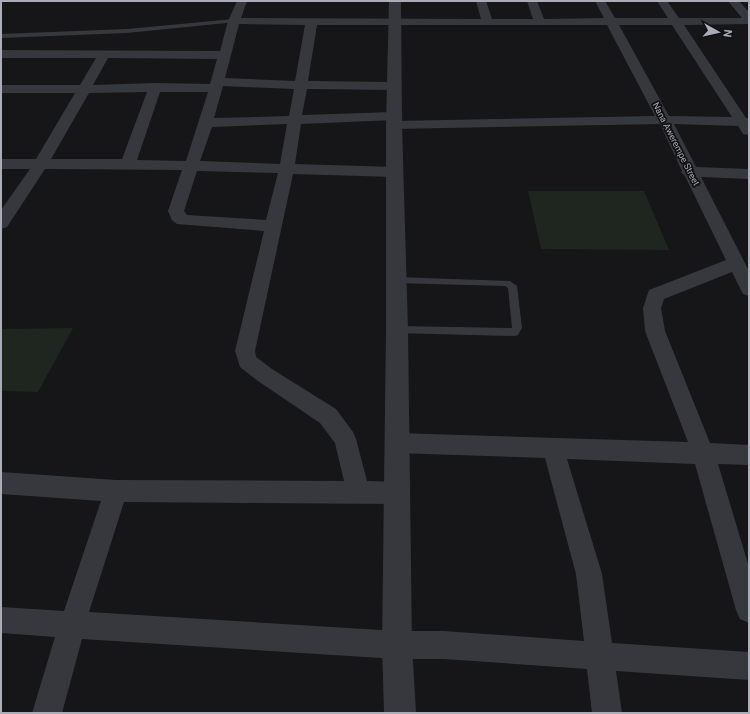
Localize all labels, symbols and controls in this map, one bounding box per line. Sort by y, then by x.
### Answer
north arrow [698,12,738,52]
text: N [720,29,734,38]
street label: Nana Awerempe Street [651,101,701,187]

